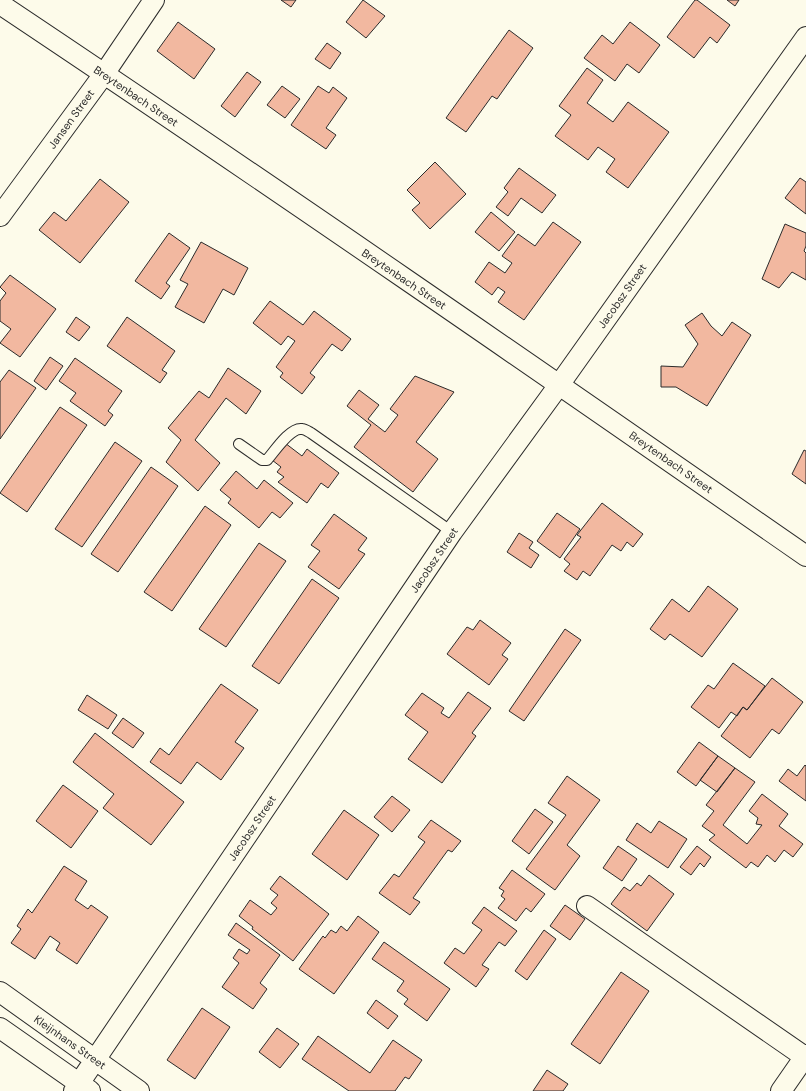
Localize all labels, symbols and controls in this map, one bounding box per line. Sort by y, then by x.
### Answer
street label: Breytenbach Street [91,63,181,129]
street label: Jansen Street [45,87,97,151]
street label: Breytenbach Street [359,246,449,312]
street label: Jacobsz Street [595,261,649,331]
street label: Breytenbach Street [626,428,716,496]
street label: Jacobsz Street [407,525,461,595]
street label: Jacobsz Street [225,793,279,863]
street label: Kleijnhans Street [31,1012,109,1072]

